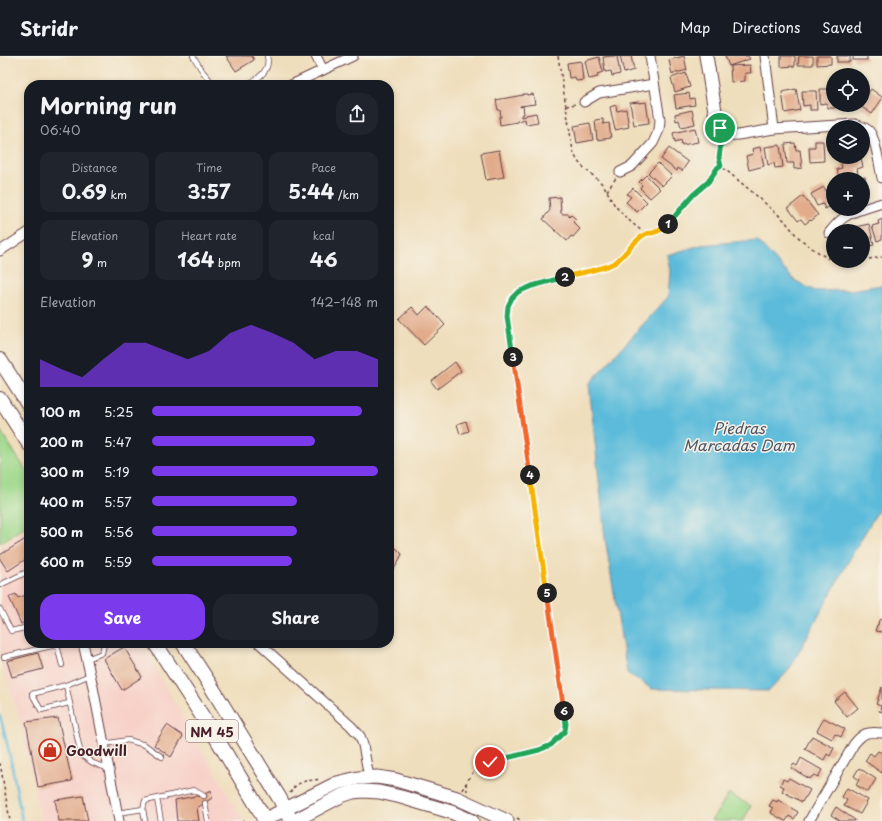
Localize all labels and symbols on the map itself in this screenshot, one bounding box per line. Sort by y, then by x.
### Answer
pin [703,111,737,145]
pin: 1 [658,214,678,234]
pin: 2 [555,267,575,287]
pin: 3 [503,347,523,367]
water label: Piedras Marcadas Dam [683,416,796,456]
pin: 4 [520,465,540,485]
pin: 5 [537,583,557,603]
pin: 6 [554,701,574,721]
road number: NM 45 [186,720,238,742]
shop icon: Goodwill [37,737,63,763]
place label: Goodwill [66,740,127,761]
pin [473,745,507,779]

